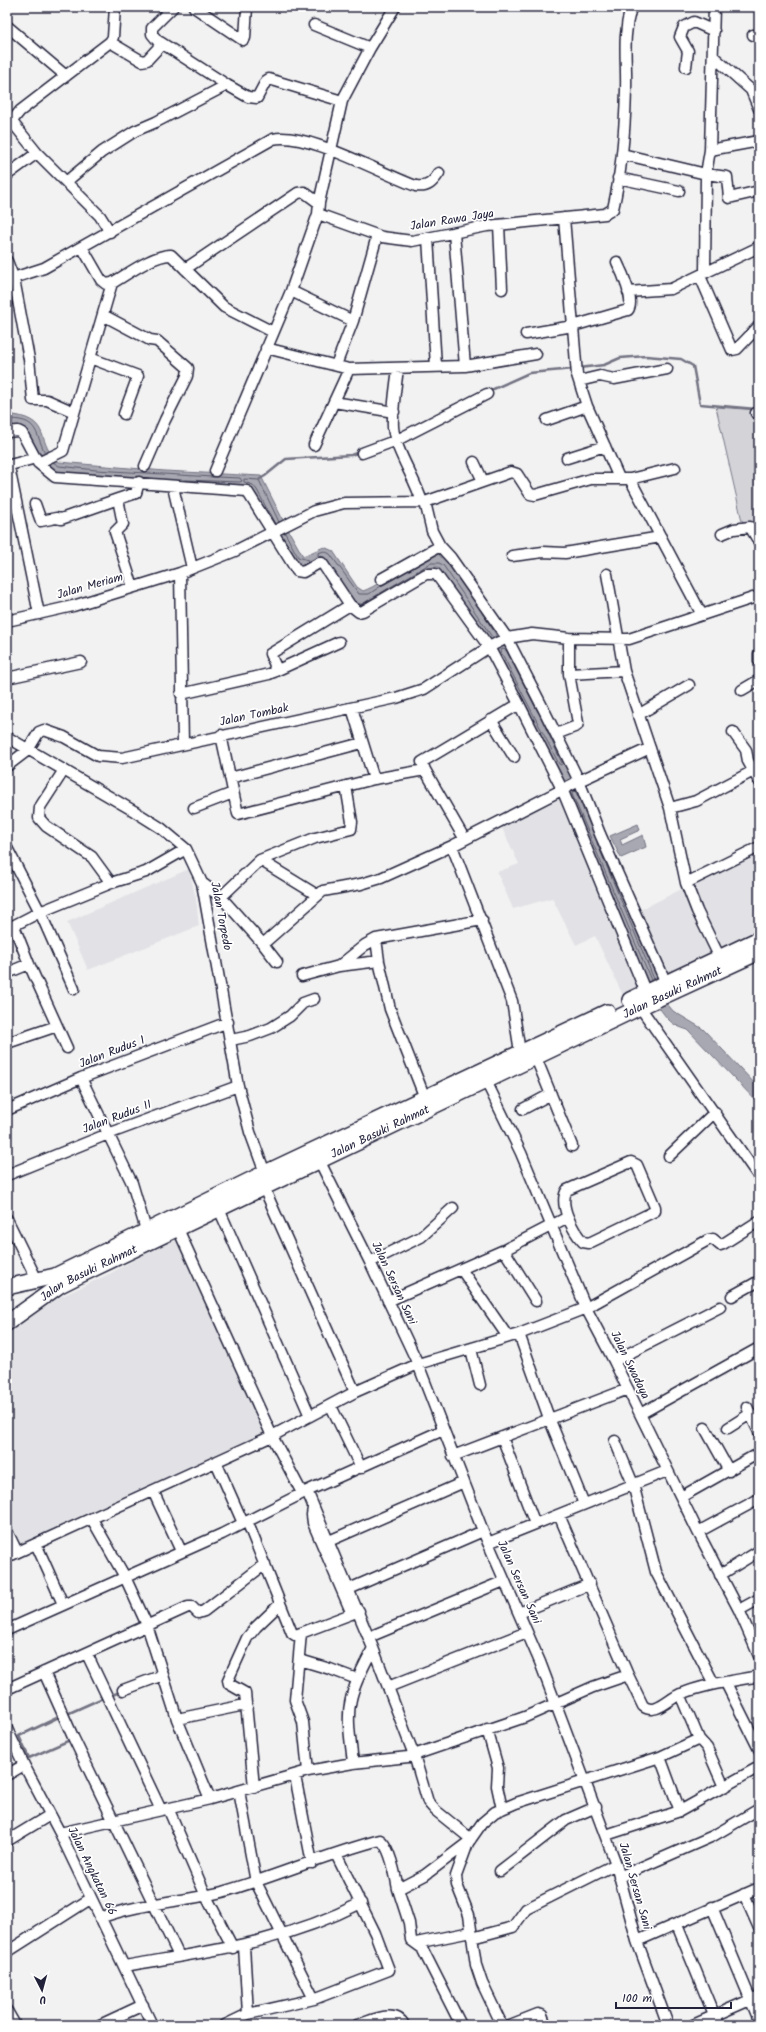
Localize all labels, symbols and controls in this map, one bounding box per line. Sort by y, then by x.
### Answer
street label: Jalan Rawa Jaya [409,204,496,236]
street label: Jalan Meriam [55,567,126,604]
street label: Jalan Tombak [218,698,291,732]
street label: Jalan Torpedo [205,880,237,952]
street label: Jalan Basuki Rahmat [620,961,725,1023]
street label: Jalan Rudus 1 [76,1031,148,1073]
street label: Jalan Rudus II [80,1095,155,1139]
street label: Jalan Basuki Rahmat [327,1100,433,1163]
street label: Jalan Sersan Sani [366,1238,422,1329]
street label: Jalan Basuki Rahmat [36,1239,141,1306]
street label: Jalan Swadaya [605,1328,655,1403]
street label: Jalan Sersan Sani [492,1537,546,1628]
street label: Jalan Angkatan 66 [62,1823,122,1919]
street label: Jalan Sersan Sani [613,1840,657,1933]
north arrow [22,1970,62,2010]
scale bar [616,1984,731,2010]
text: 100 m [622,1989,653,2008]
text: U [38,1990,47,2008]

